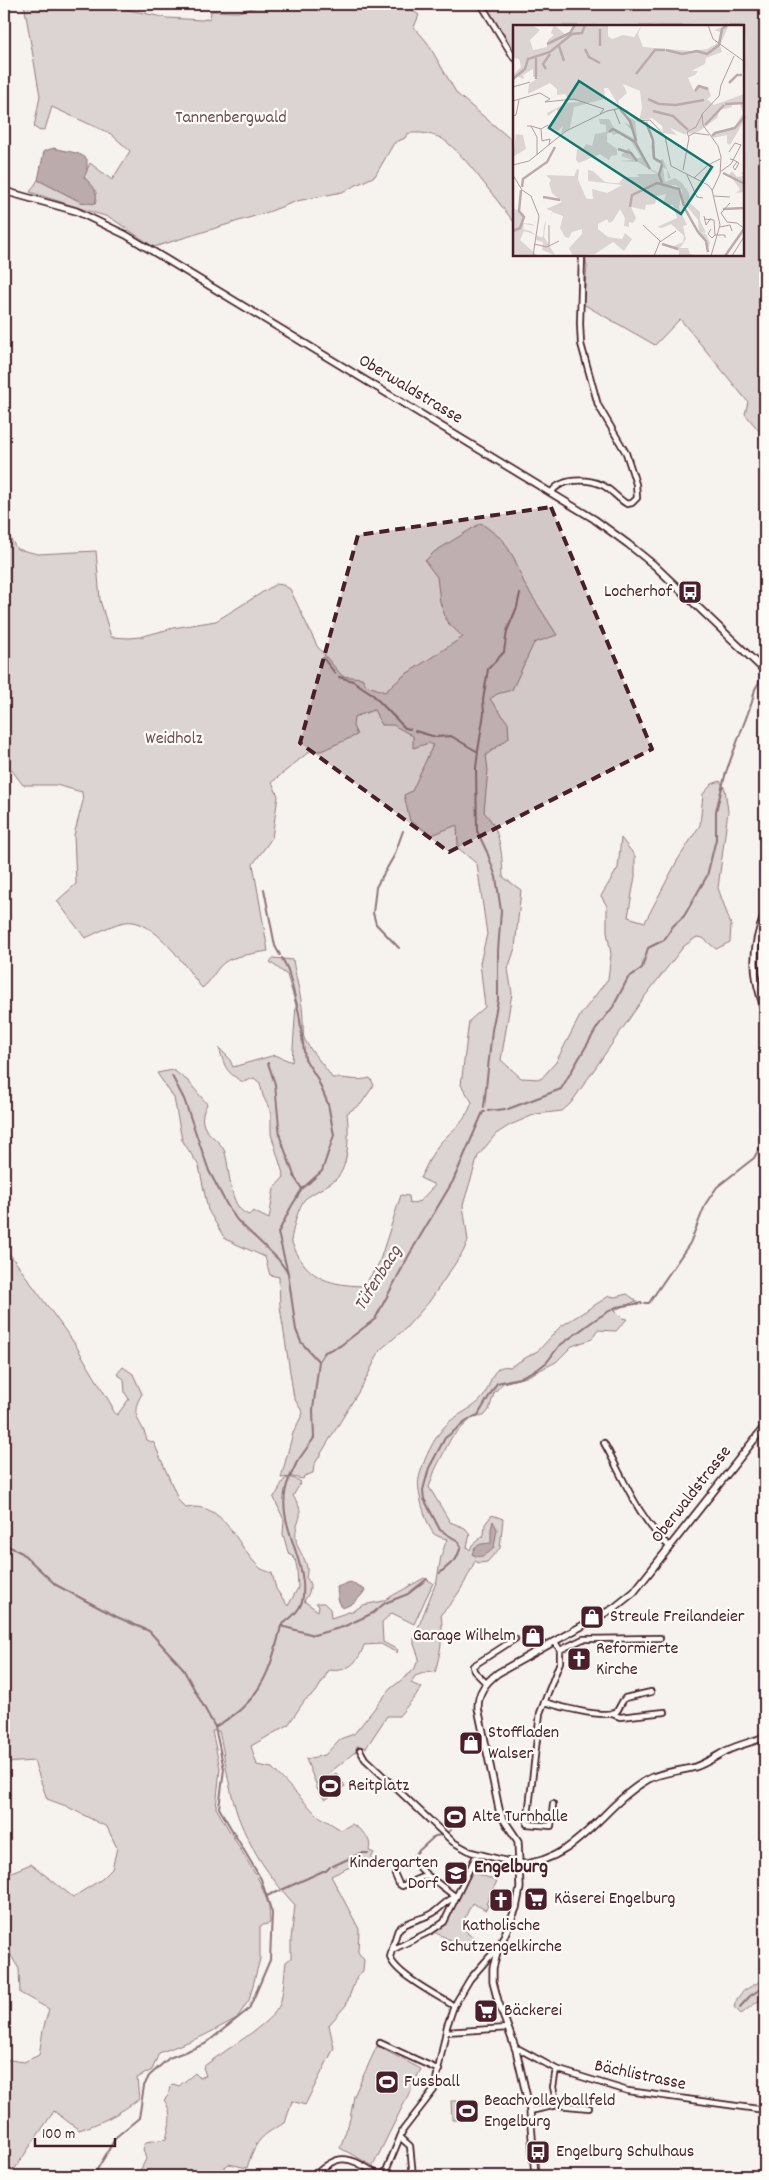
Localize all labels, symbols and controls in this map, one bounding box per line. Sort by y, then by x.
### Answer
inset map [513,25,744,256]
park label: Tannenbergwald [175,106,287,131]
street label: Oberwaldstrasse [353,349,467,431]
bus stop icon: Locherhof [677,579,703,605]
place label: Locherhof [604,580,673,605]
park label: Weidholz [145,727,203,752]
water label: Tüfenbacg [348,1240,410,1317]
street label: Oberwaldstrasse [646,1441,738,1549]
shop icon: Streule Freilandeier [579,1604,605,1630]
place label: Streule Freilandeier [610,1605,745,1630]
shop icon: Garage Wilhelm [520,1623,546,1649]
place label: Garage Wilhelm [413,1624,516,1649]
place label: Reformierte Kirche [596,1637,679,1683]
church icon: Reformierte Kirche [566,1646,592,1672]
place label: Stoffladen Walser [488,1721,559,1767]
shop icon: Stoffladen Walser [458,1730,484,1756]
sports icon: Reitplatz [317,1773,343,1799]
place label: Reitplatz [348,1774,409,1799]
sports icon: Alte Turnhalle [442,1804,468,1830]
place label: Alte Turnhalle [472,1805,568,1830]
place label: Kindergarten Dorf [349,1851,439,1897]
district label: Engelburg [474,1854,548,1882]
school or university icon: Kindergarten Dorf [443,1860,469,1886]
supermarket icon: Käserei Engelburg [523,1886,549,1912]
church icon: Katholische Schutzengelkirche [488,1887,514,1913]
place label: Käserei Engelburg [554,1887,676,1912]
place label: Katholische Schutzengelkirche [440,1914,562,1960]
supermarket icon: Bäckerei [473,1998,499,2024]
place label: Bäckerei [504,1999,562,2024]
street label: Bächlistrasse [592,2054,688,2098]
sports icon: Fussball [374,2069,400,2095]
place label: Fussball [404,2070,460,2095]
place label: Beachvolleyballfeld Engelburg [484,2089,615,2135]
sports icon: Beachvolleyballfeld Engelburg [454,2098,480,2124]
scale bar [35,2115,115,2147]
text: 100 m [42,2124,75,2146]
bus stop icon: Engelburg Schulhaus [525,2139,551,2165]
place label: Engelburg Schulhaus [556,2140,694,2165]

